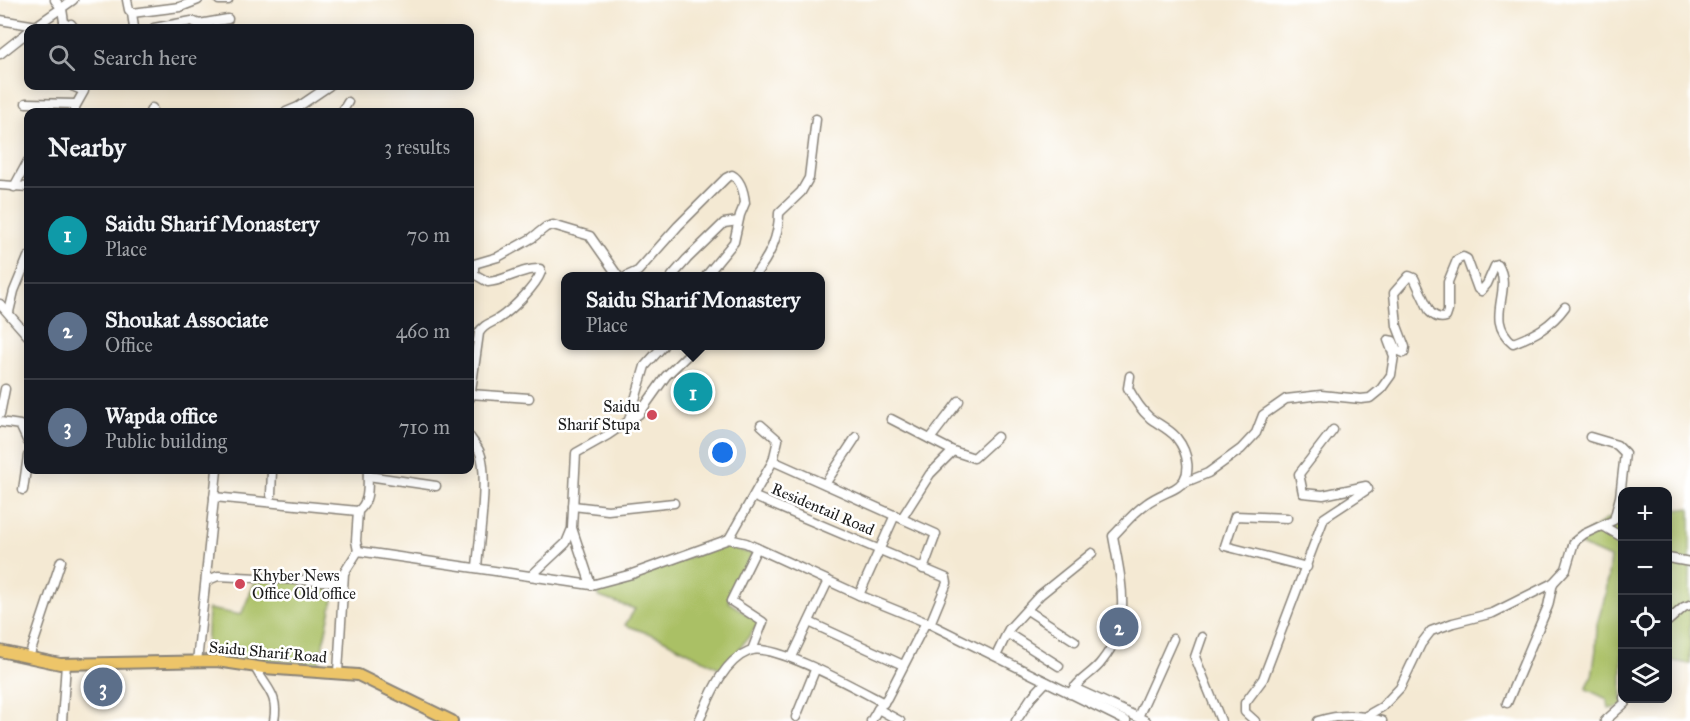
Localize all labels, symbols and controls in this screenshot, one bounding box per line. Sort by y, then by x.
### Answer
search box [24,24,474,90]
icon: search [45,41,78,74]
text: Search here [93,44,197,71]
text: Nearby [48,131,126,163]
text: 3 results [384,135,450,159]
text: Saidu Sharif Monastery [105,210,319,237]
text: 1 [64,223,71,247]
text: 70 m [407,223,450,247]
text: Place [105,237,147,261]
popup [561,272,825,350]
text: Saidu Sharif Monastery [586,286,800,313]
text: Shoukat Associate [105,306,269,333]
text: Place [586,313,628,337]
text: 2 [63,319,72,343]
text: 460 m [396,319,450,343]
text: Office [105,333,153,357]
pin: 1 [674,370,712,414]
place label: Saidu Sharif Stupa [558,397,640,434]
text: Wapda office [105,402,217,429]
marker: Saidu Sharif Stupa [645,408,659,422]
text: 3 [64,415,72,439]
text: 710 m [399,415,450,439]
text: Public building [105,429,227,453]
your location [708,438,737,467]
street label: Residentail Road [769,479,877,539]
map controls [1618,487,1672,703]
button: + [1618,487,1672,541]
button: − [1618,541,1672,595]
place label: Khyber News Office Old office [252,566,356,603]
marker: Khyber News Office Old office [233,577,247,591]
button: locate [1618,595,1672,649]
pin: 2 [1100,604,1138,650]
street label: Saidu Sharif Road [208,637,328,667]
button: layers [1618,649,1672,703]
pin: 3 [84,664,122,710]

